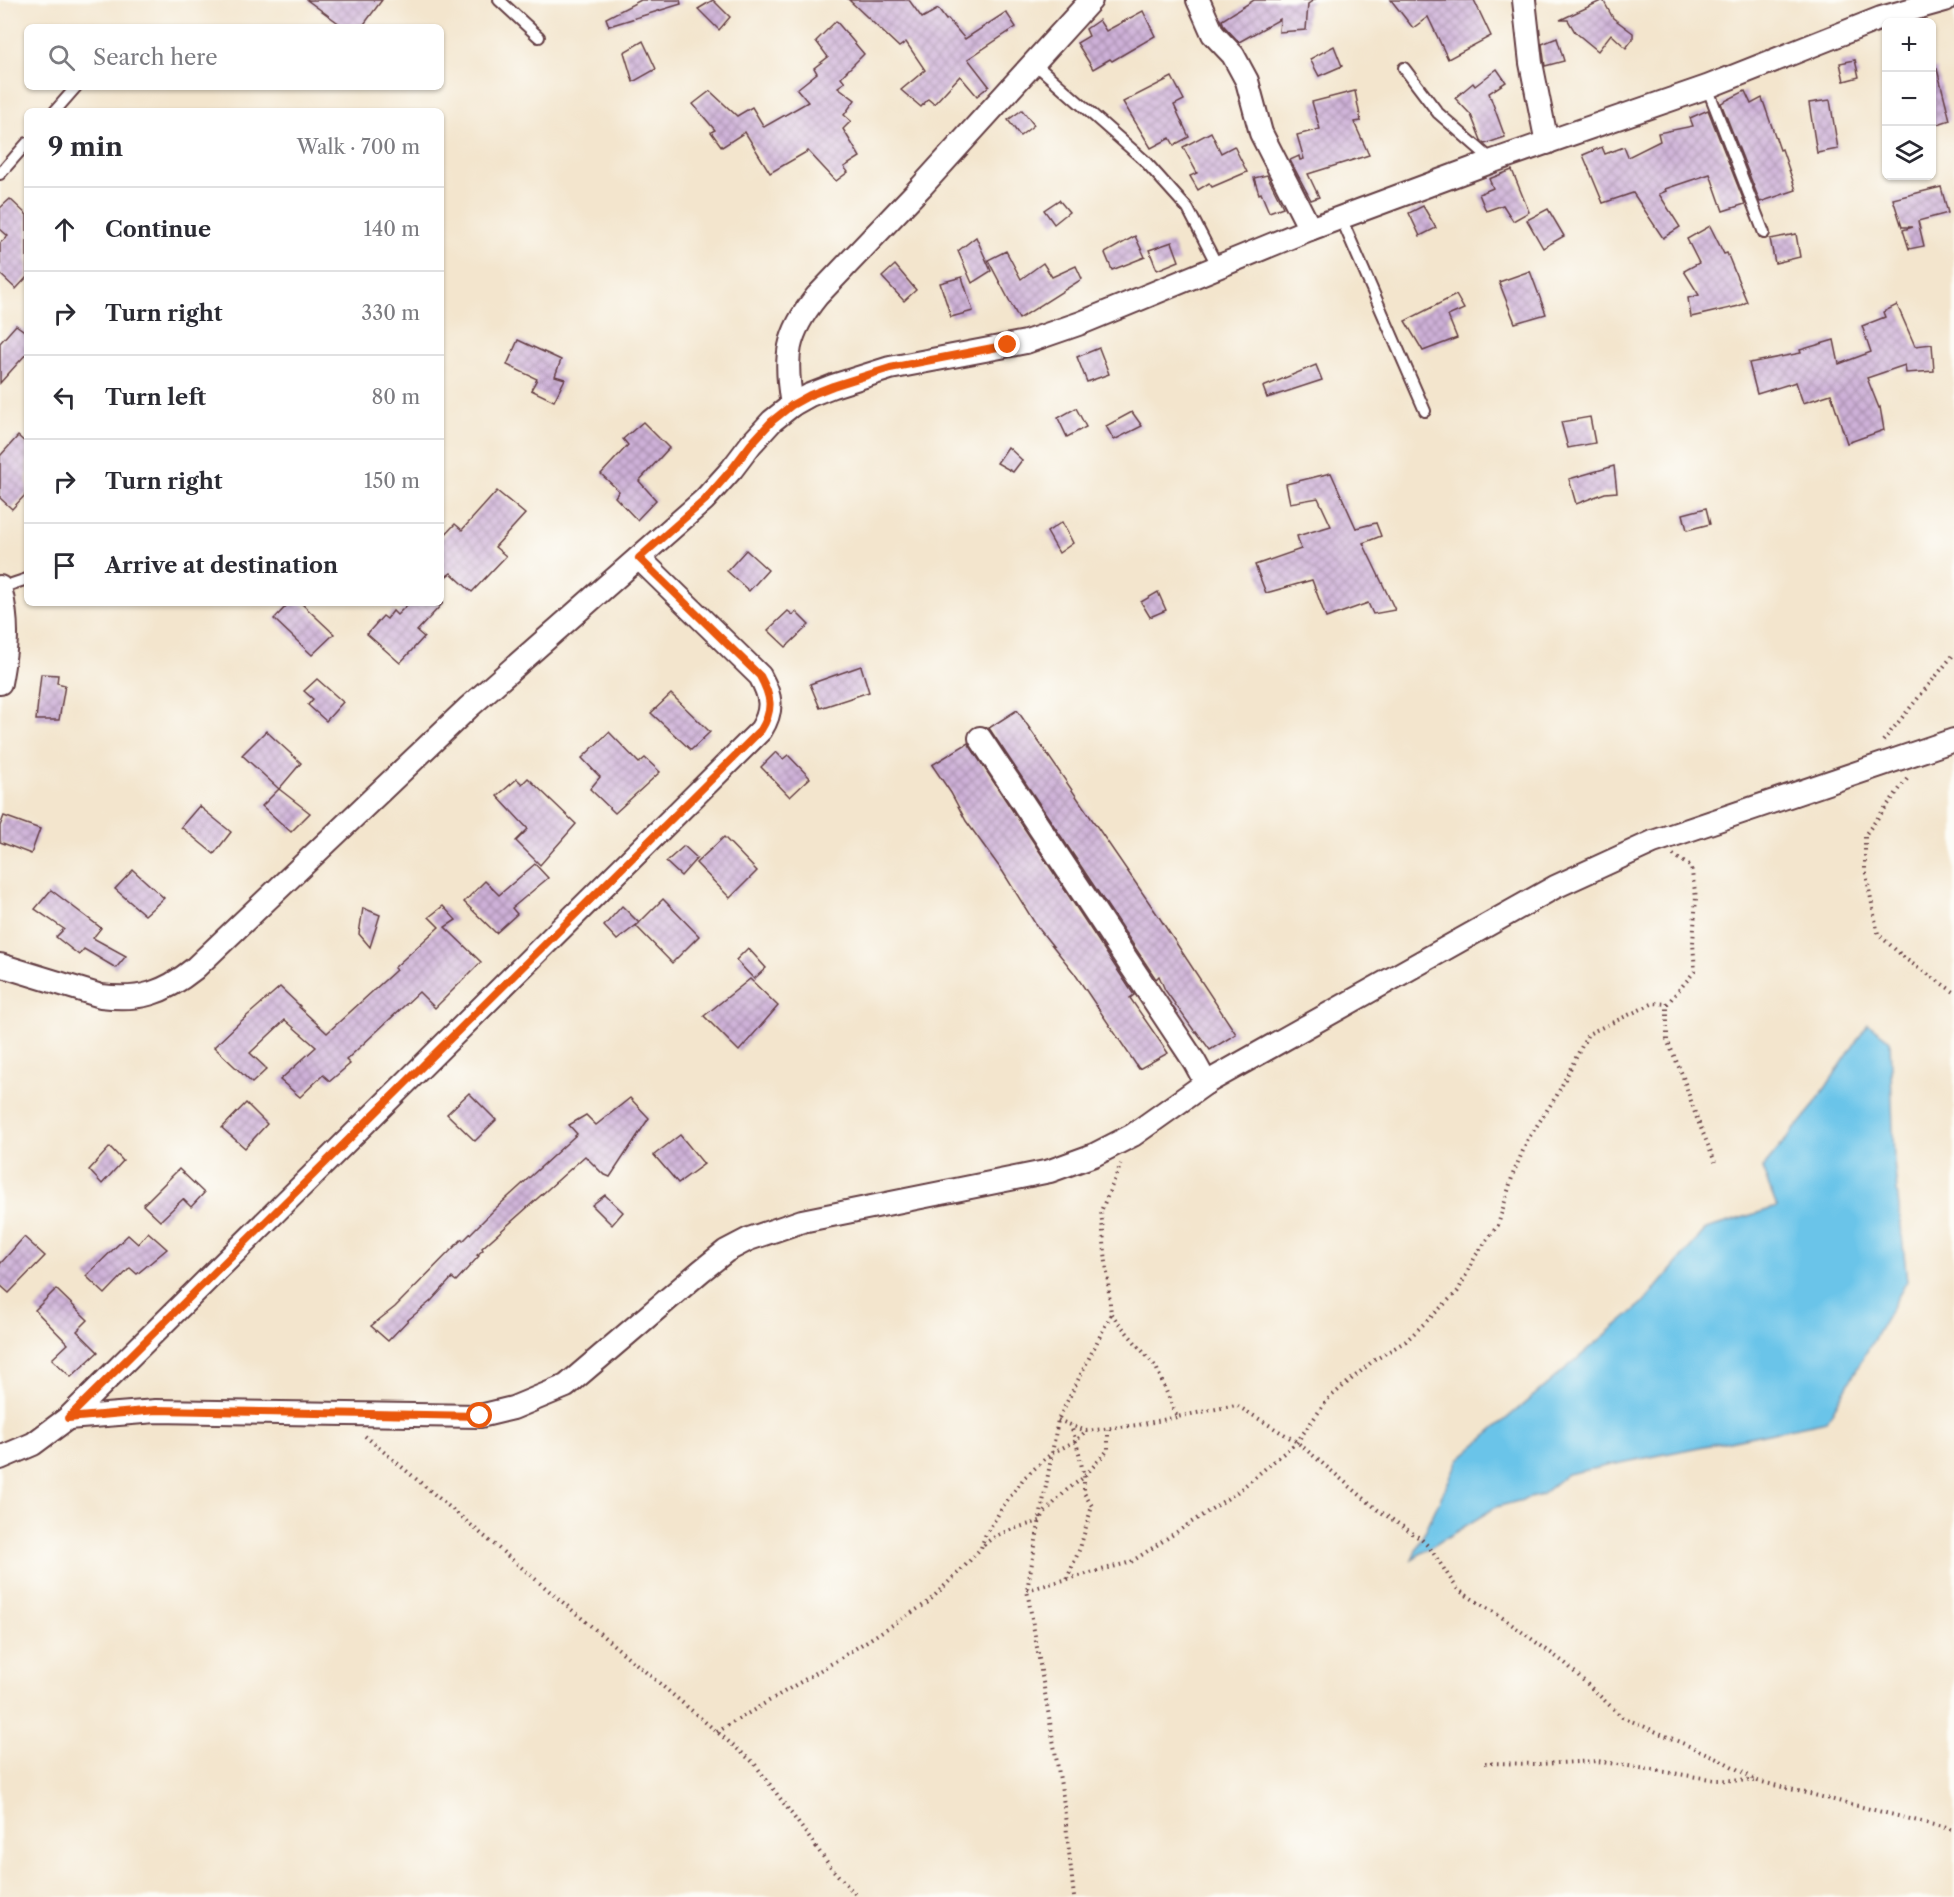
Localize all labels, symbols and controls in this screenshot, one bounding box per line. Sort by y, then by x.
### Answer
map controls [1882,18,1936,180]
button: + [1882,18,1936,72]
search box [24,24,444,90]
icon: search [45,41,78,74]
text: Search here [93,44,218,71]
button: − [1882,72,1936,126]
button: layers [1882,126,1936,180]
text: 9 min [48,131,123,163]
text: Walk · 700 m [297,135,420,159]
icon: ahead [48,213,81,246]
text: Continue [105,216,211,243]
text: 140 m [363,217,420,241]
icon: right [48,297,81,330]
text: Turn right [105,300,223,327]
text: 330 m [361,301,420,325]
route end [994,331,1020,357]
icon: left [48,381,81,414]
text: Turn left [105,384,206,411]
text: 80 m [372,385,420,409]
icon: right [48,465,81,498]
text: Turn right [105,468,223,495]
text: 150 m [364,469,420,493]
icon: arrive [48,549,81,582]
text: Arrive at destination [105,552,338,579]
route start [466,1402,492,1428]

